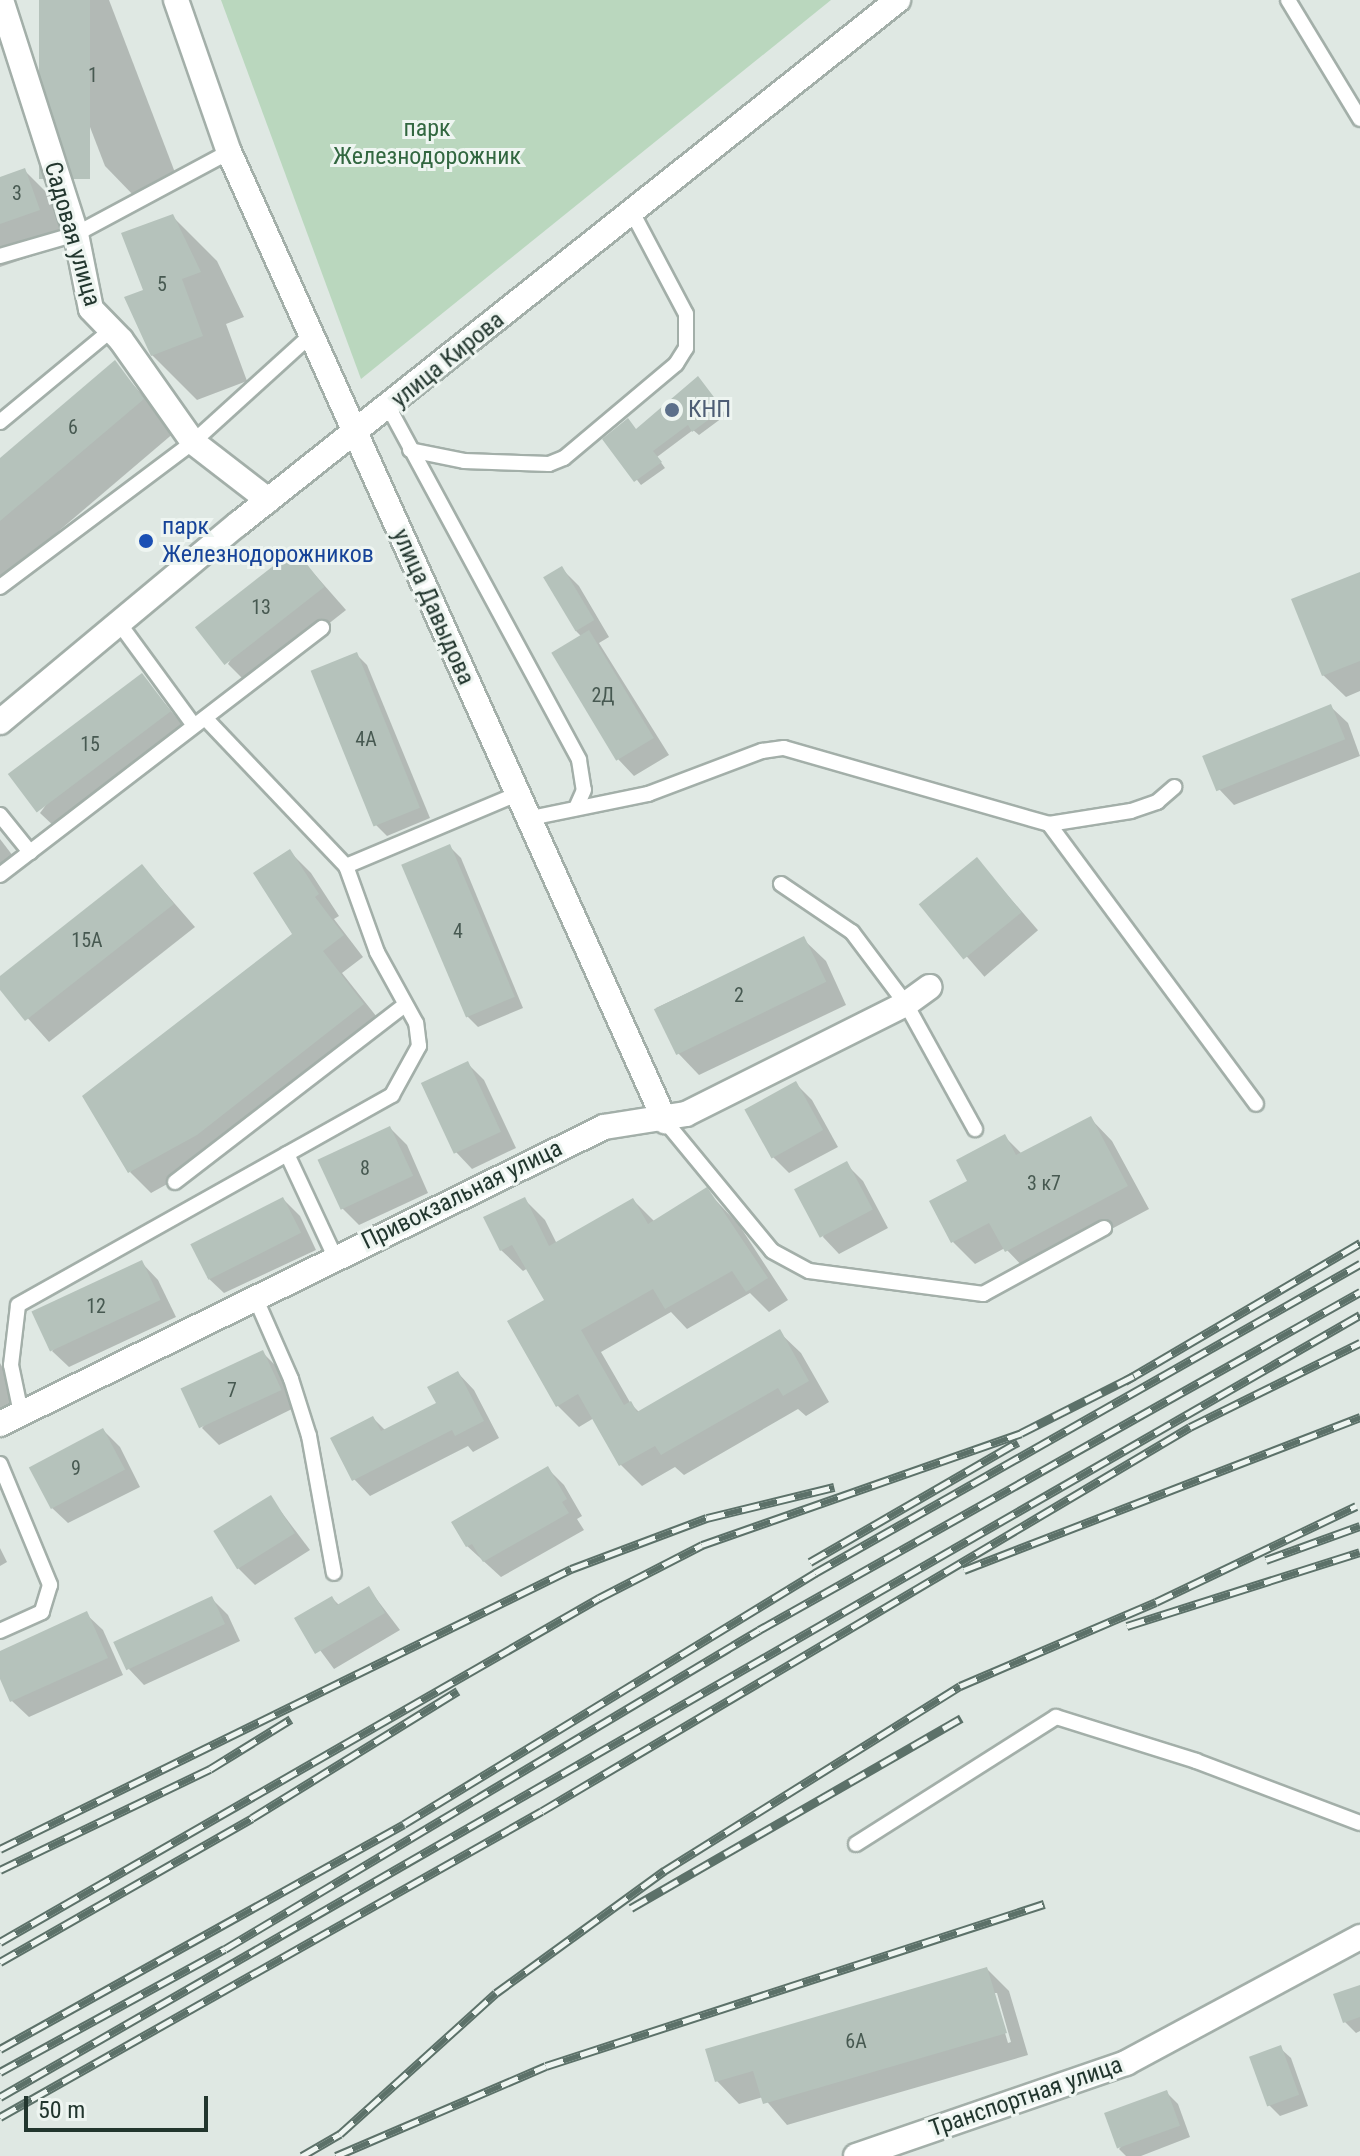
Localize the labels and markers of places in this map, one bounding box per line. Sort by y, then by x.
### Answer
place label: КНП [688,396,731,424]
marker: КНП [663,401,681,419]
place label: парк Железнодорожников [162,513,374,569]
marker: парк Железнодорожников [137,532,155,550]

